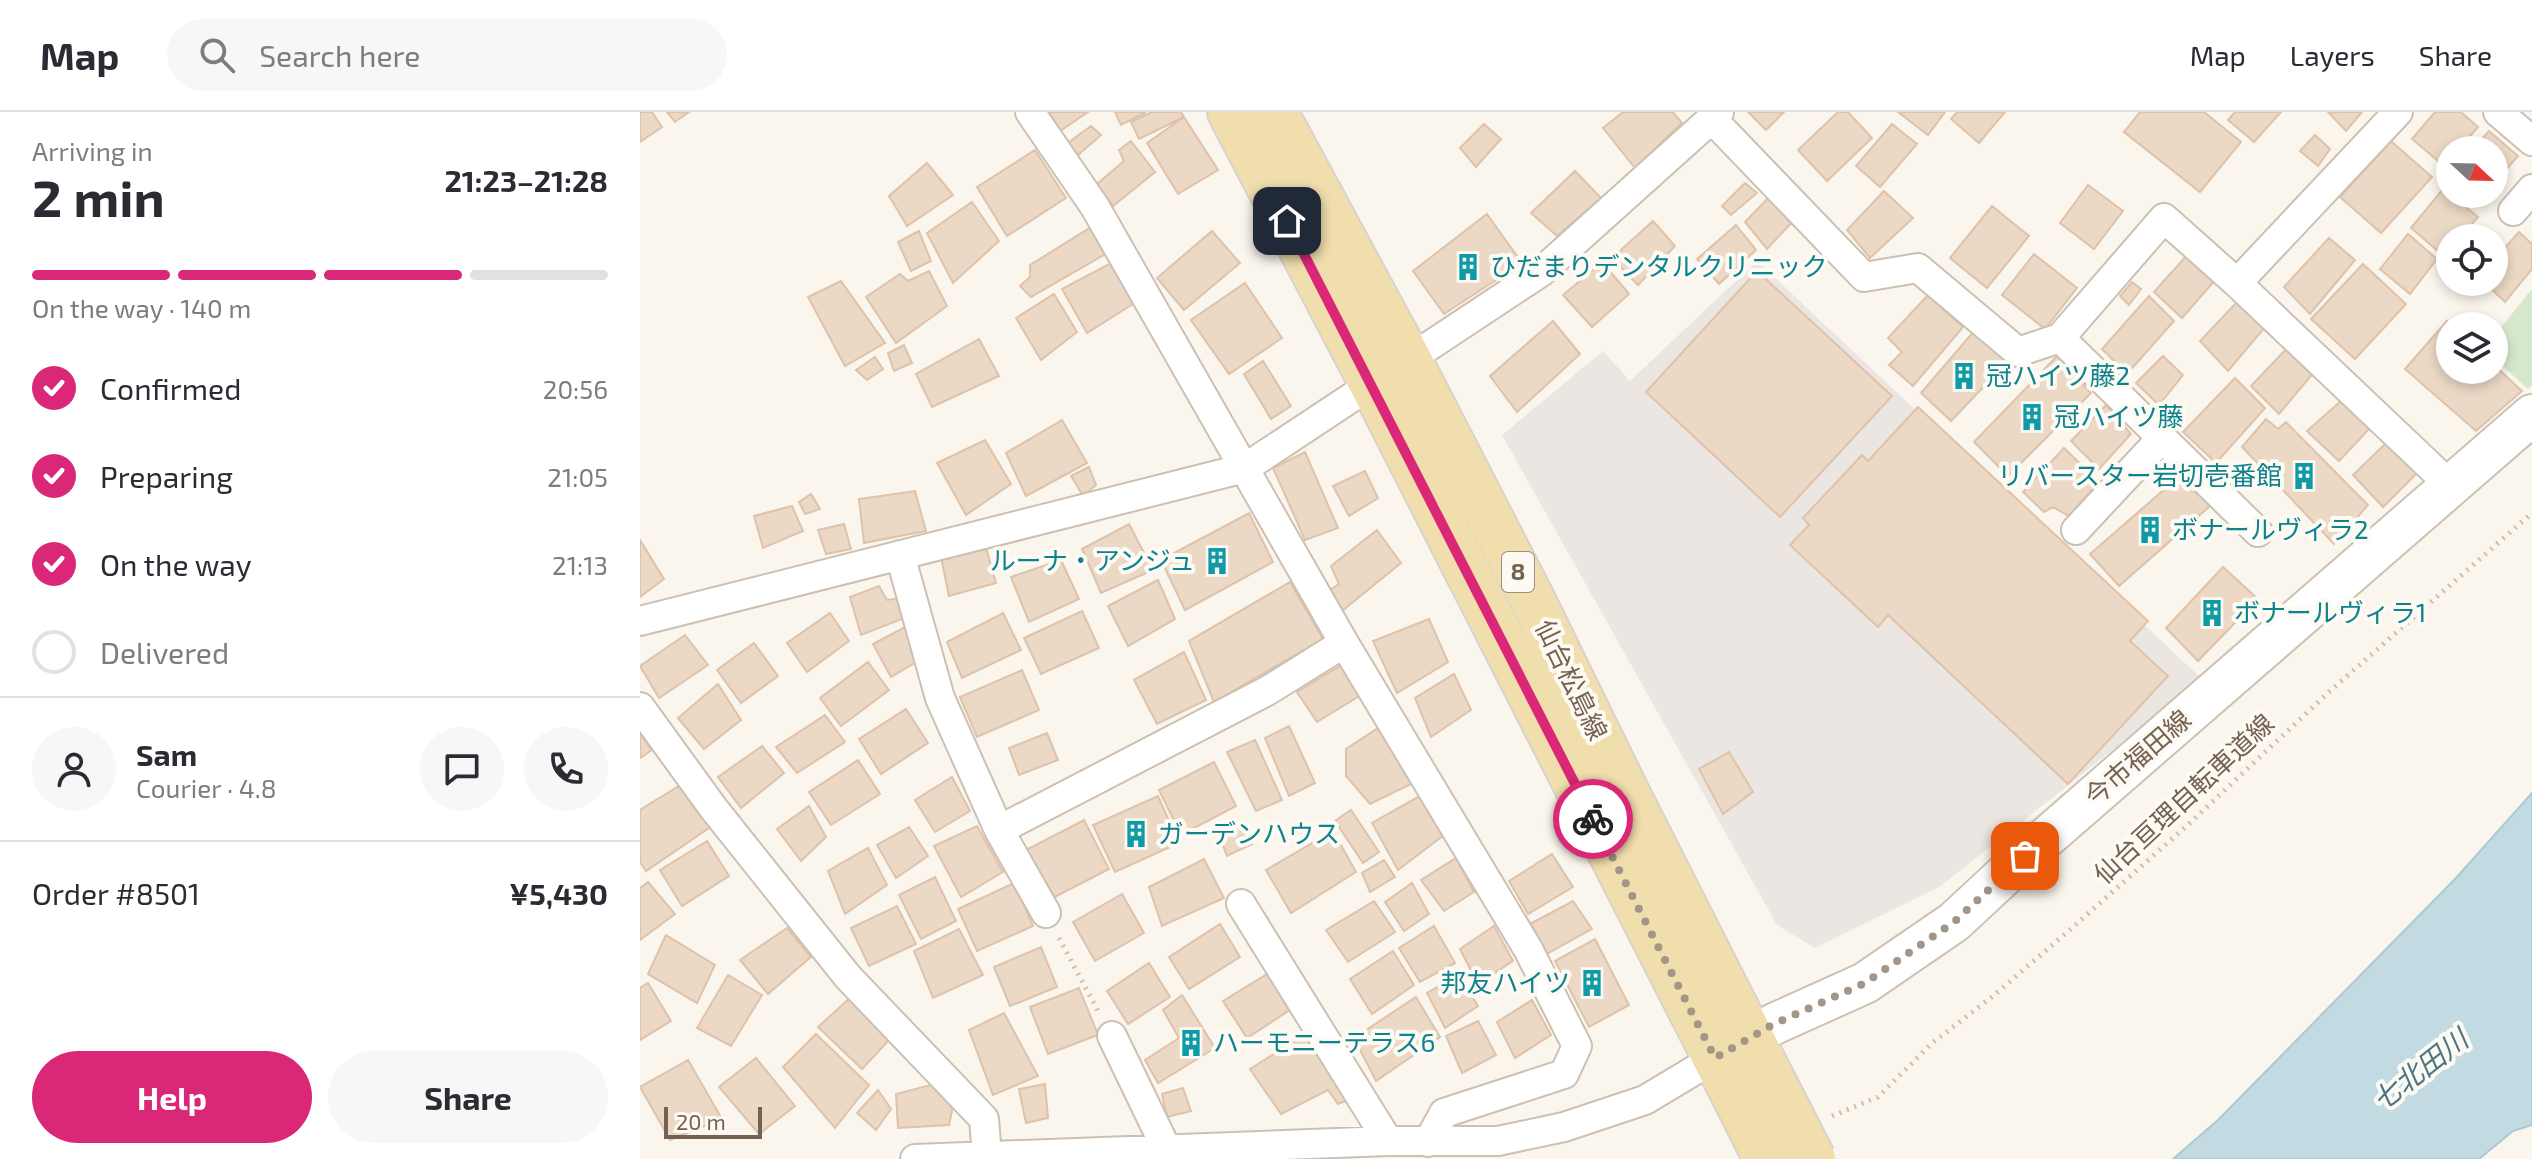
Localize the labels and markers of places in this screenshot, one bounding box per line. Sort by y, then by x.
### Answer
pin [1253,187,1321,255]
place label: ひだまりデンタルクリニック [1490,250,1827,281]
building icon: ひだまりデンタルクリニック [1453,252,1483,282]
place label: 冠ハイツ藤2 [1986,359,2130,390]
building icon: 冠ハイツ藤2 [1949,361,1979,391]
place label: 冠ハイツ藤 [2054,400,2183,431]
building icon: 冠ハイツ藤 [2017,402,2047,432]
place label: リバースター岩切壱番館 [1997,459,2282,490]
building icon: リバースター岩切壱番館 [2289,461,2319,491]
place label: ボナールヴィラ2 [2172,513,2369,544]
building icon: ボナールヴィラ2 [2135,515,2165,545]
place label: ルーナ・アンジュ [990,544,1195,575]
building icon: ルーナ・アンジュ [1202,546,1232,576]
place label: ボナールヴィラ1 [2234,596,2426,627]
building icon: ボナールヴィラ1 [2197,598,2227,628]
place label: ガーデンハウス [1158,817,1340,848]
building icon: ガーデンハウス [1121,819,1151,849]
pin [1991,822,2059,890]
place label: 邦友ハイツ [1441,966,1570,997]
building icon: 邦友ハイツ [1577,968,1607,998]
place label: ハーモニーテラス6 [1213,1026,1435,1057]
building icon: ハーモニーテラス6 [1176,1028,1206,1058]

